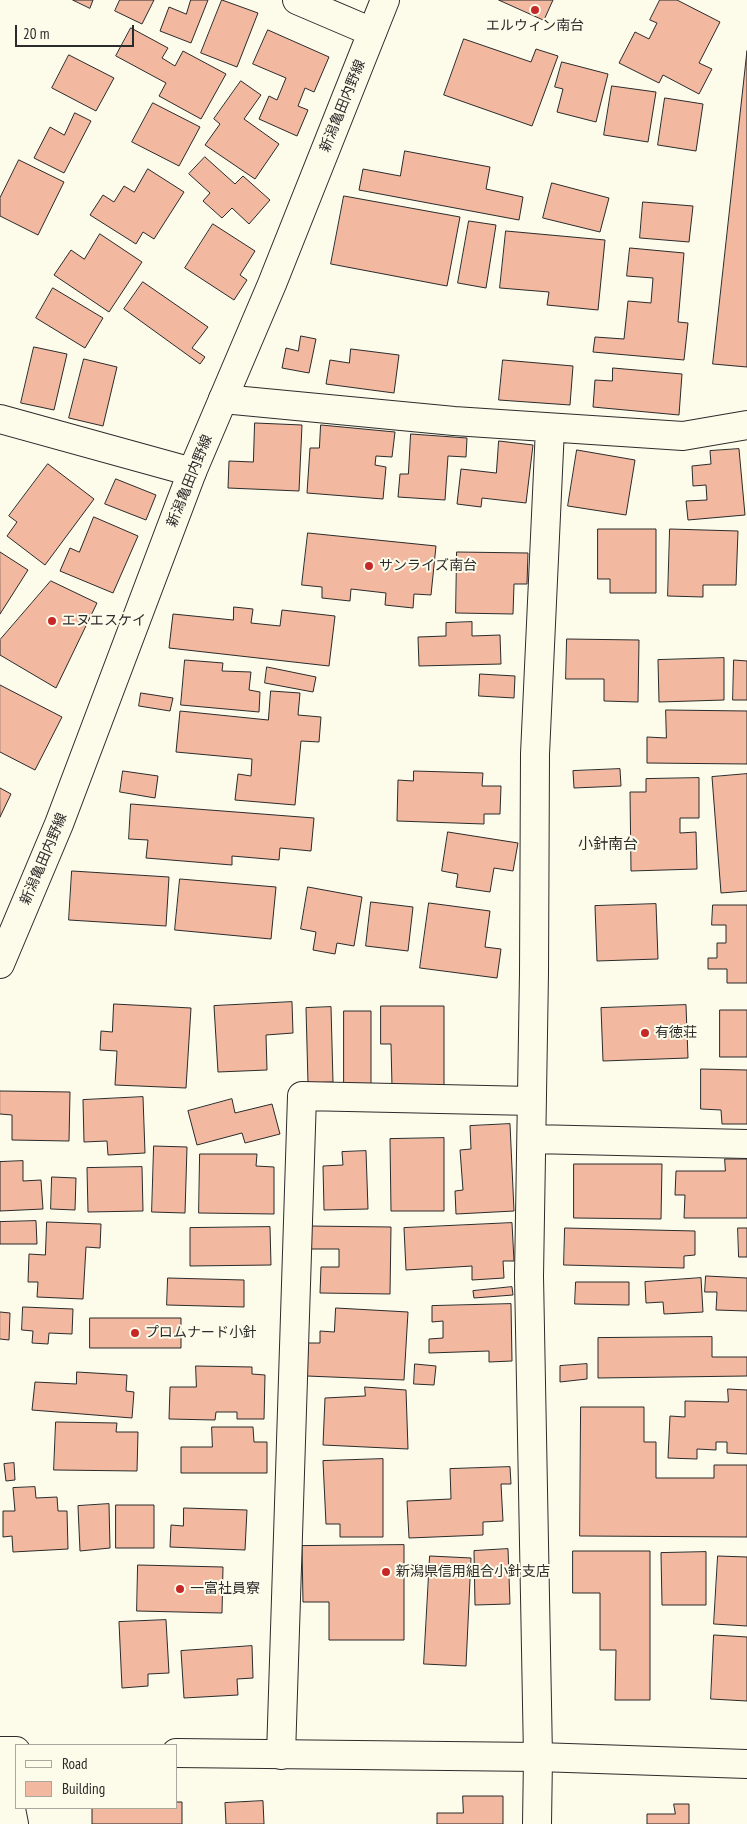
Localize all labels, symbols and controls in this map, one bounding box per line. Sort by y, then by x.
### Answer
marker: エルウィン南台 [529,4,541,16]
scale bar [18,15,136,47]
place label: エルウィン南台 [486,18,584,34]
text: 20 m [23,24,49,43]
street label: 新潟亀田内野線 [317,57,369,155]
street label: 新潟亀田内野線 [164,432,216,530]
place label: サンライズ南台 [379,558,477,574]
marker: サンライズ南台 [363,560,375,572]
place label: エヌエスケイ [62,613,146,629]
marker: エヌエスケイ [46,615,58,627]
street label: 新潟亀田内野線 [17,811,71,907]
district label: 小針南台 [578,836,638,854]
place label: 有徳荘 [655,1025,697,1041]
marker: 有徳荘 [639,1027,651,1039]
place label: プロムナード小針 [145,1325,257,1341]
marker: プロムナード小針 [129,1327,141,1339]
place label: 新潟県信用組合小針支店 [396,1564,550,1580]
marker: 新潟県信用組合小針支店 [380,1566,392,1578]
place label: 一富社員寮 [190,1581,260,1597]
marker: 一富社員寮 [174,1583,186,1595]
legend [15,1744,178,1809]
text: Road [62,1754,88,1773]
text: Building [62,1779,105,1798]

